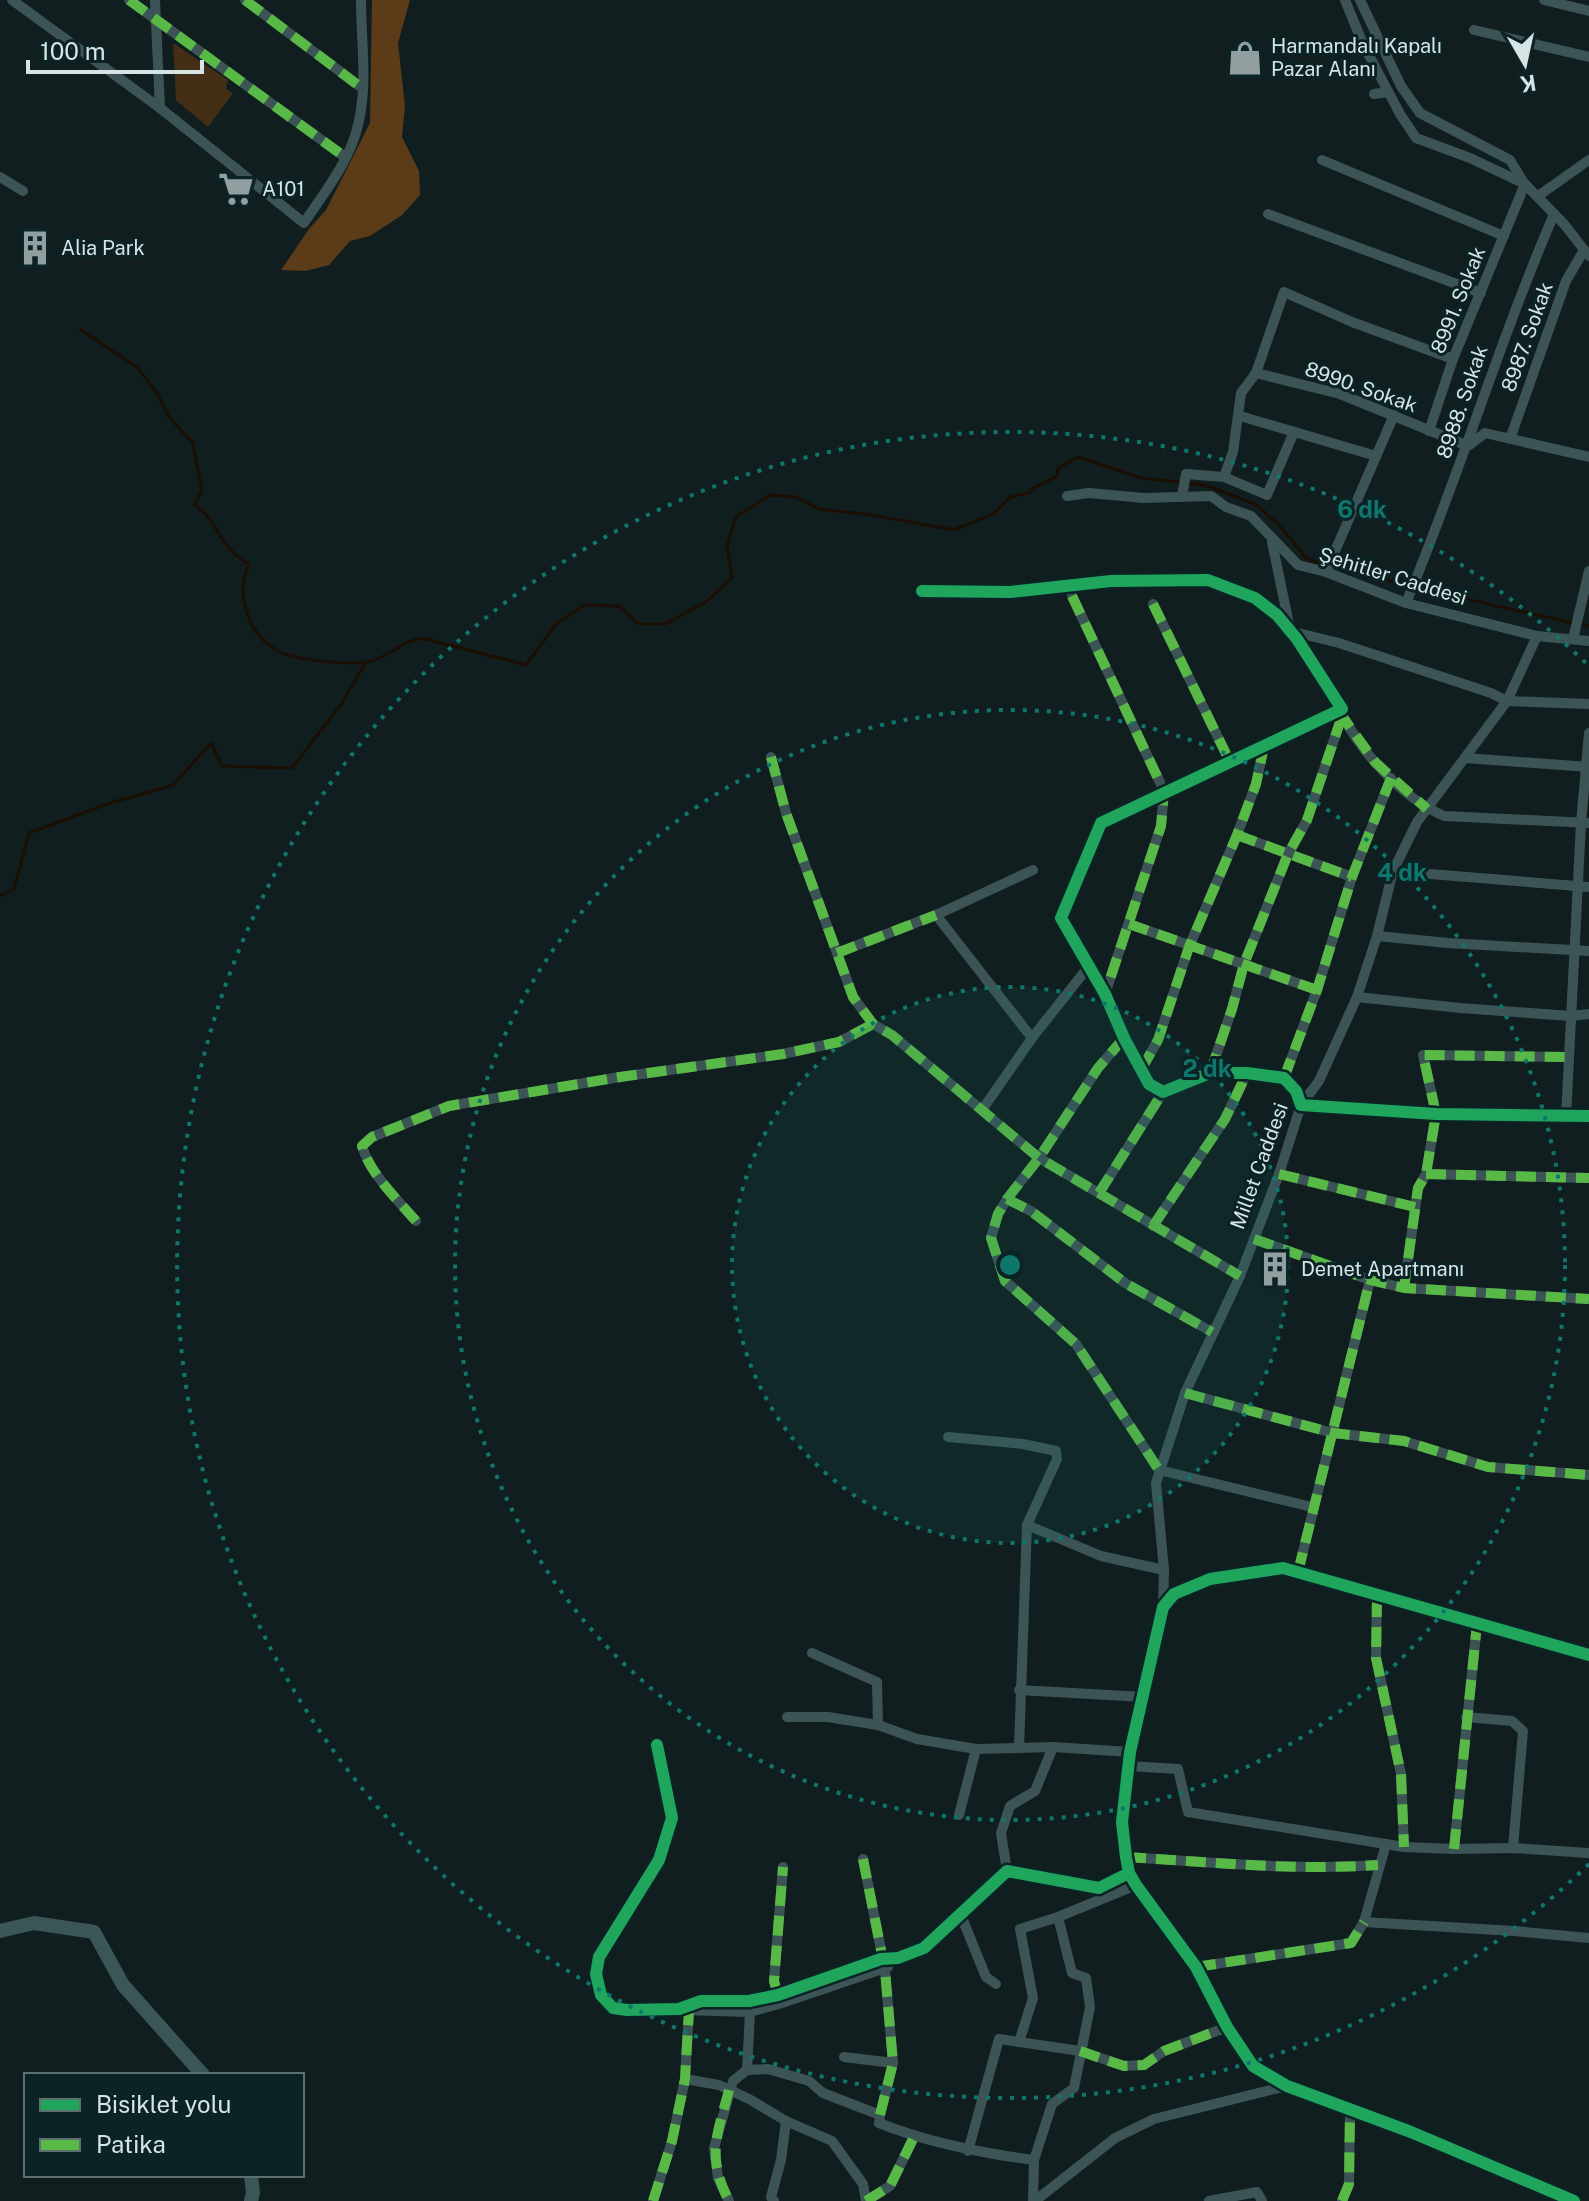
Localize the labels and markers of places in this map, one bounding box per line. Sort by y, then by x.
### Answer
place label: Harmandalı Kapalı Pazar Alanı [1271,34,1442,81]
shop icon: Harmandalı Kapalı Pazar Alanı [1226,39,1264,77]
supermarket icon: A101 [217,170,255,208]
place label: A101 [262,177,305,201]
building icon: Alia Park [16,229,54,267]
place label: Alia Park [61,236,145,260]
building icon: Demet Apartmanı [1256,1250,1294,1288]
centre of rings [996,1251,1024,1279]
place label: Demet Apartmanı [1301,1257,1464,1281]

